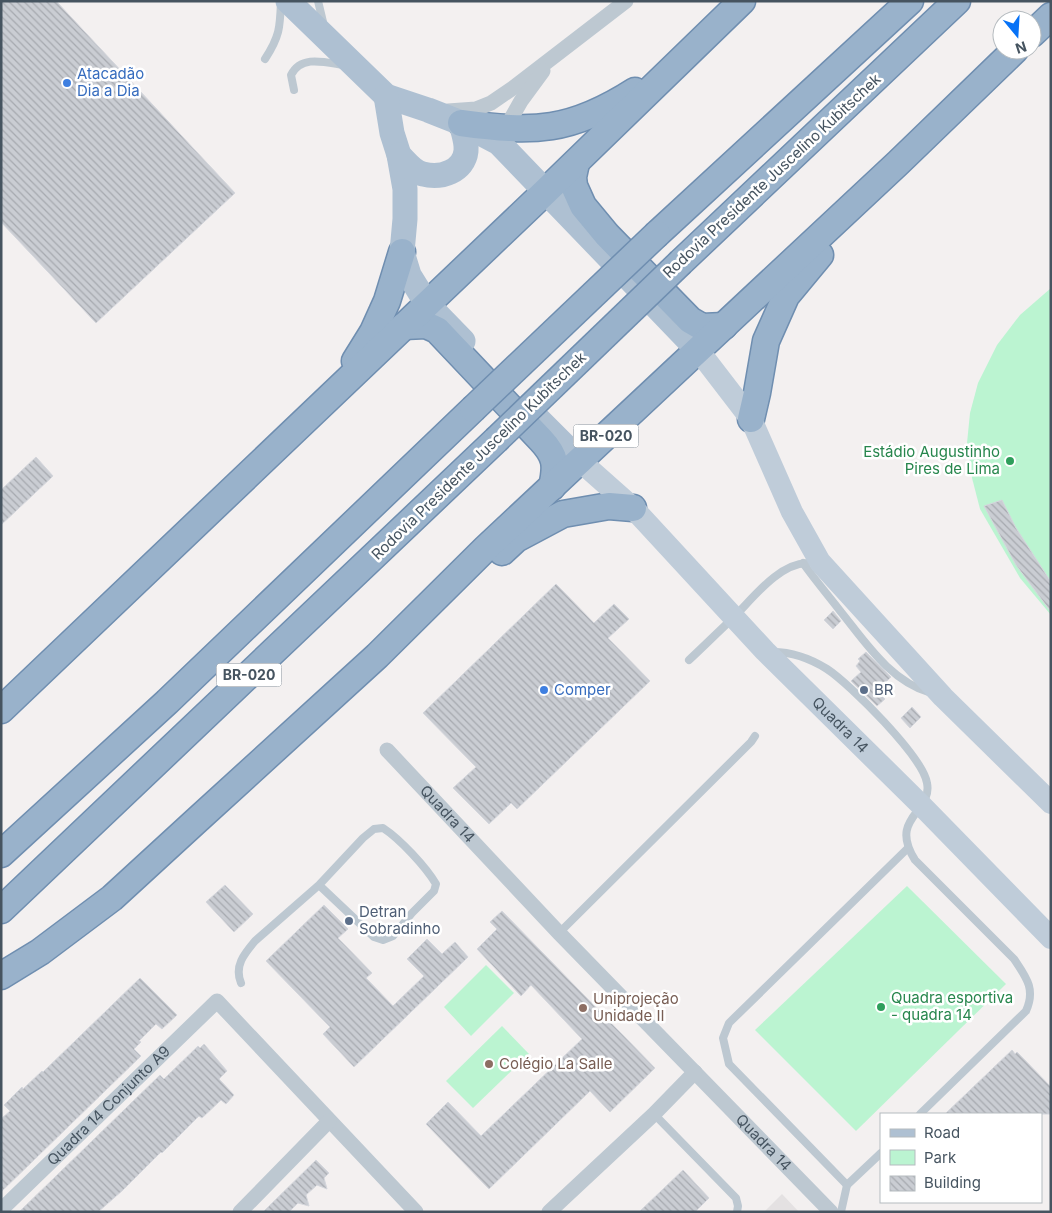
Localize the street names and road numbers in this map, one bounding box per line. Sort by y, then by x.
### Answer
street label: Rodovia Presidente Juscelino Kubitschek [659,69,885,282]
street label: Rodovia Presidente Juscelino Kubitschek [367,347,591,564]
road number: BR-020 [574,424,638,448]
road number: BR-020 [216,664,282,686]
street label: Quadra 14 [808,693,873,757]
street label: Quadra 14 [416,781,479,847]
street label: Quadra 14 Conjunto A9 [43,1041,174,1169]
street label: Quadra 14 [732,1110,796,1175]

